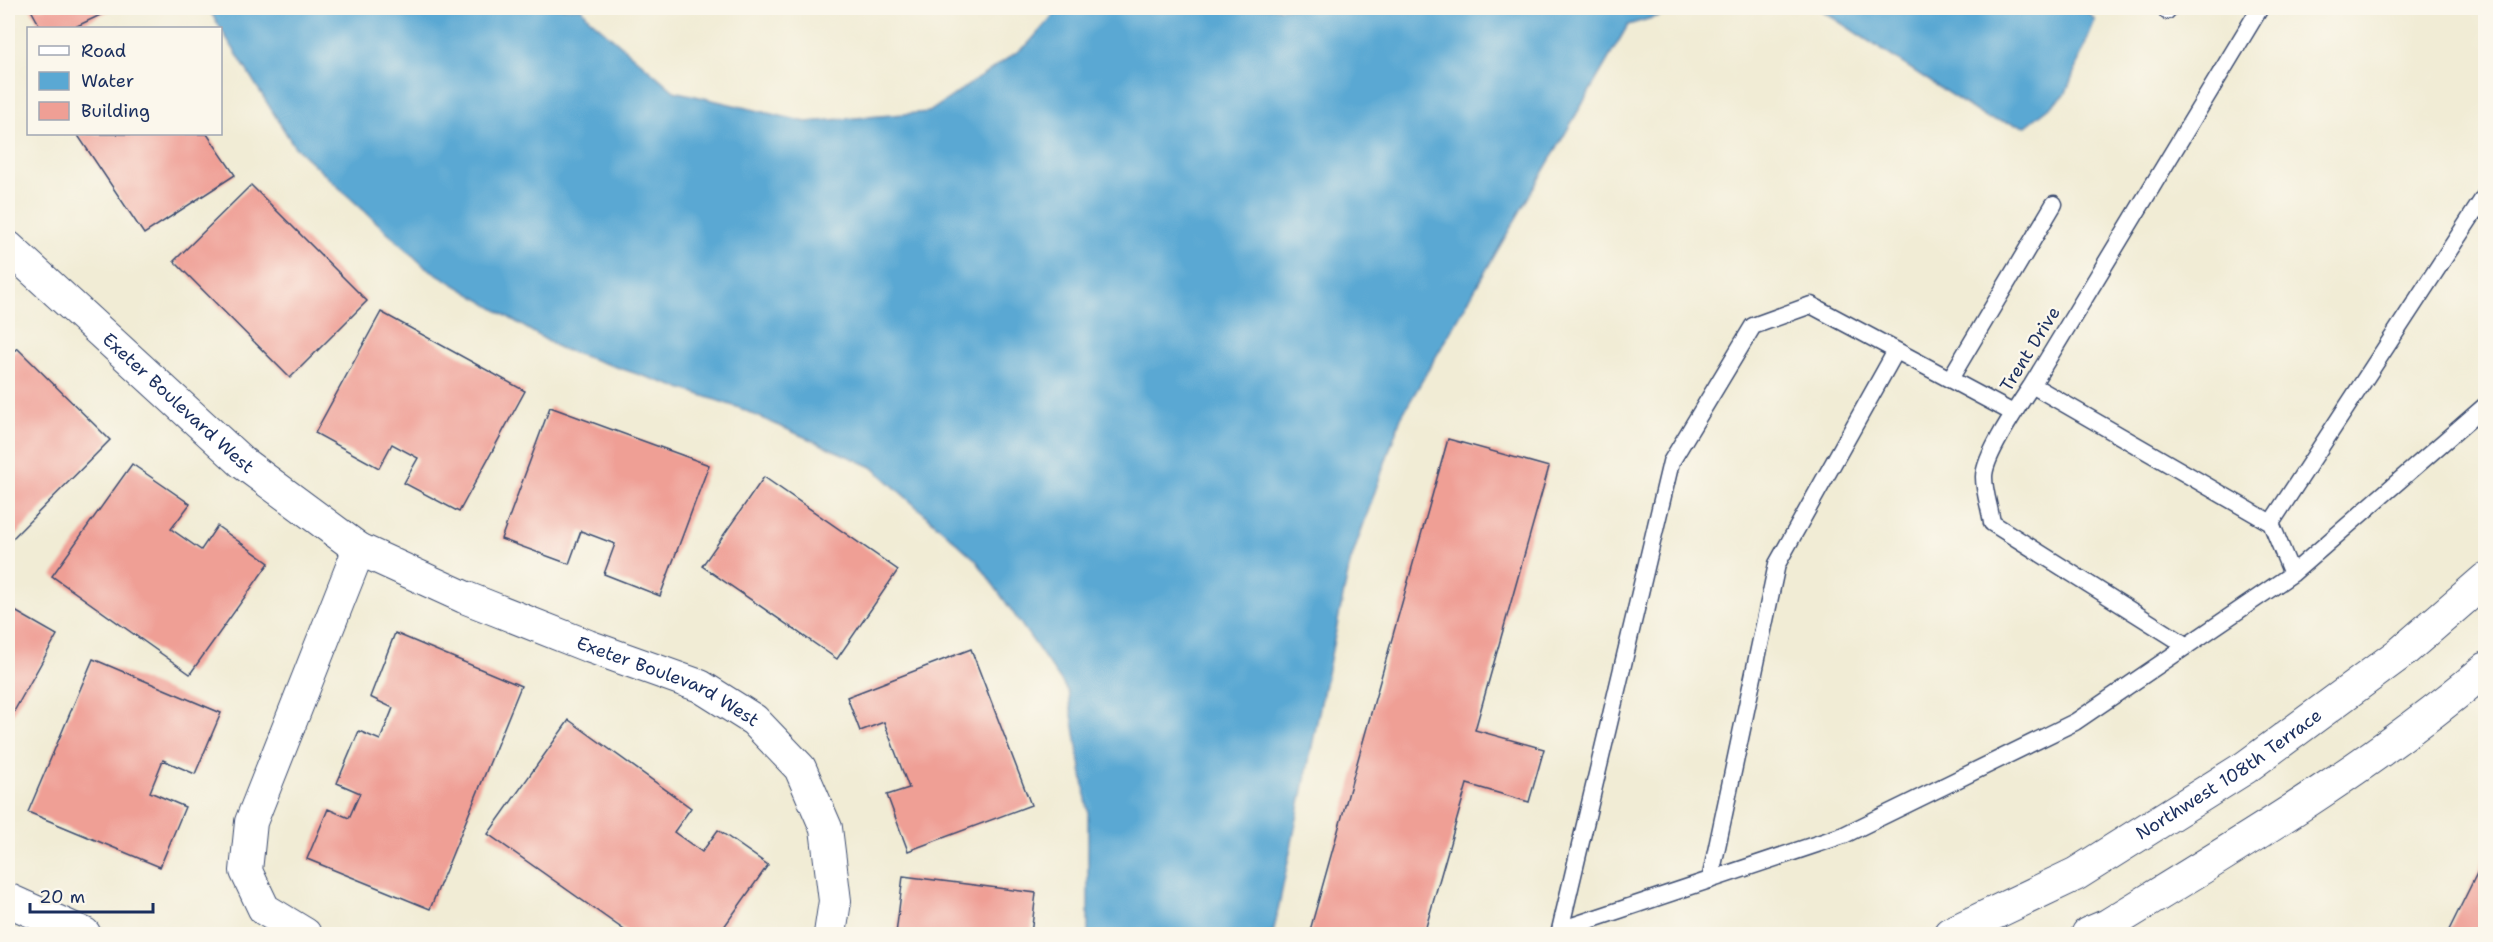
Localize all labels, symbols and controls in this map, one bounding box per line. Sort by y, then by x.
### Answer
legend [27,27,222,135]
text: Road [81,39,126,63]
text: Water [81,69,134,93]
text: Building [81,99,150,123]
street label: Trent Drive [1994,302,2066,396]
street label: Exeter Boulevard West [97,328,259,479]
street label: Exeter Boulevard West [573,631,764,732]
street label: Northwest 108th Terrace [2131,703,2327,845]
scale bar [30,876,153,914]
text: 20 m [39,885,85,909]

